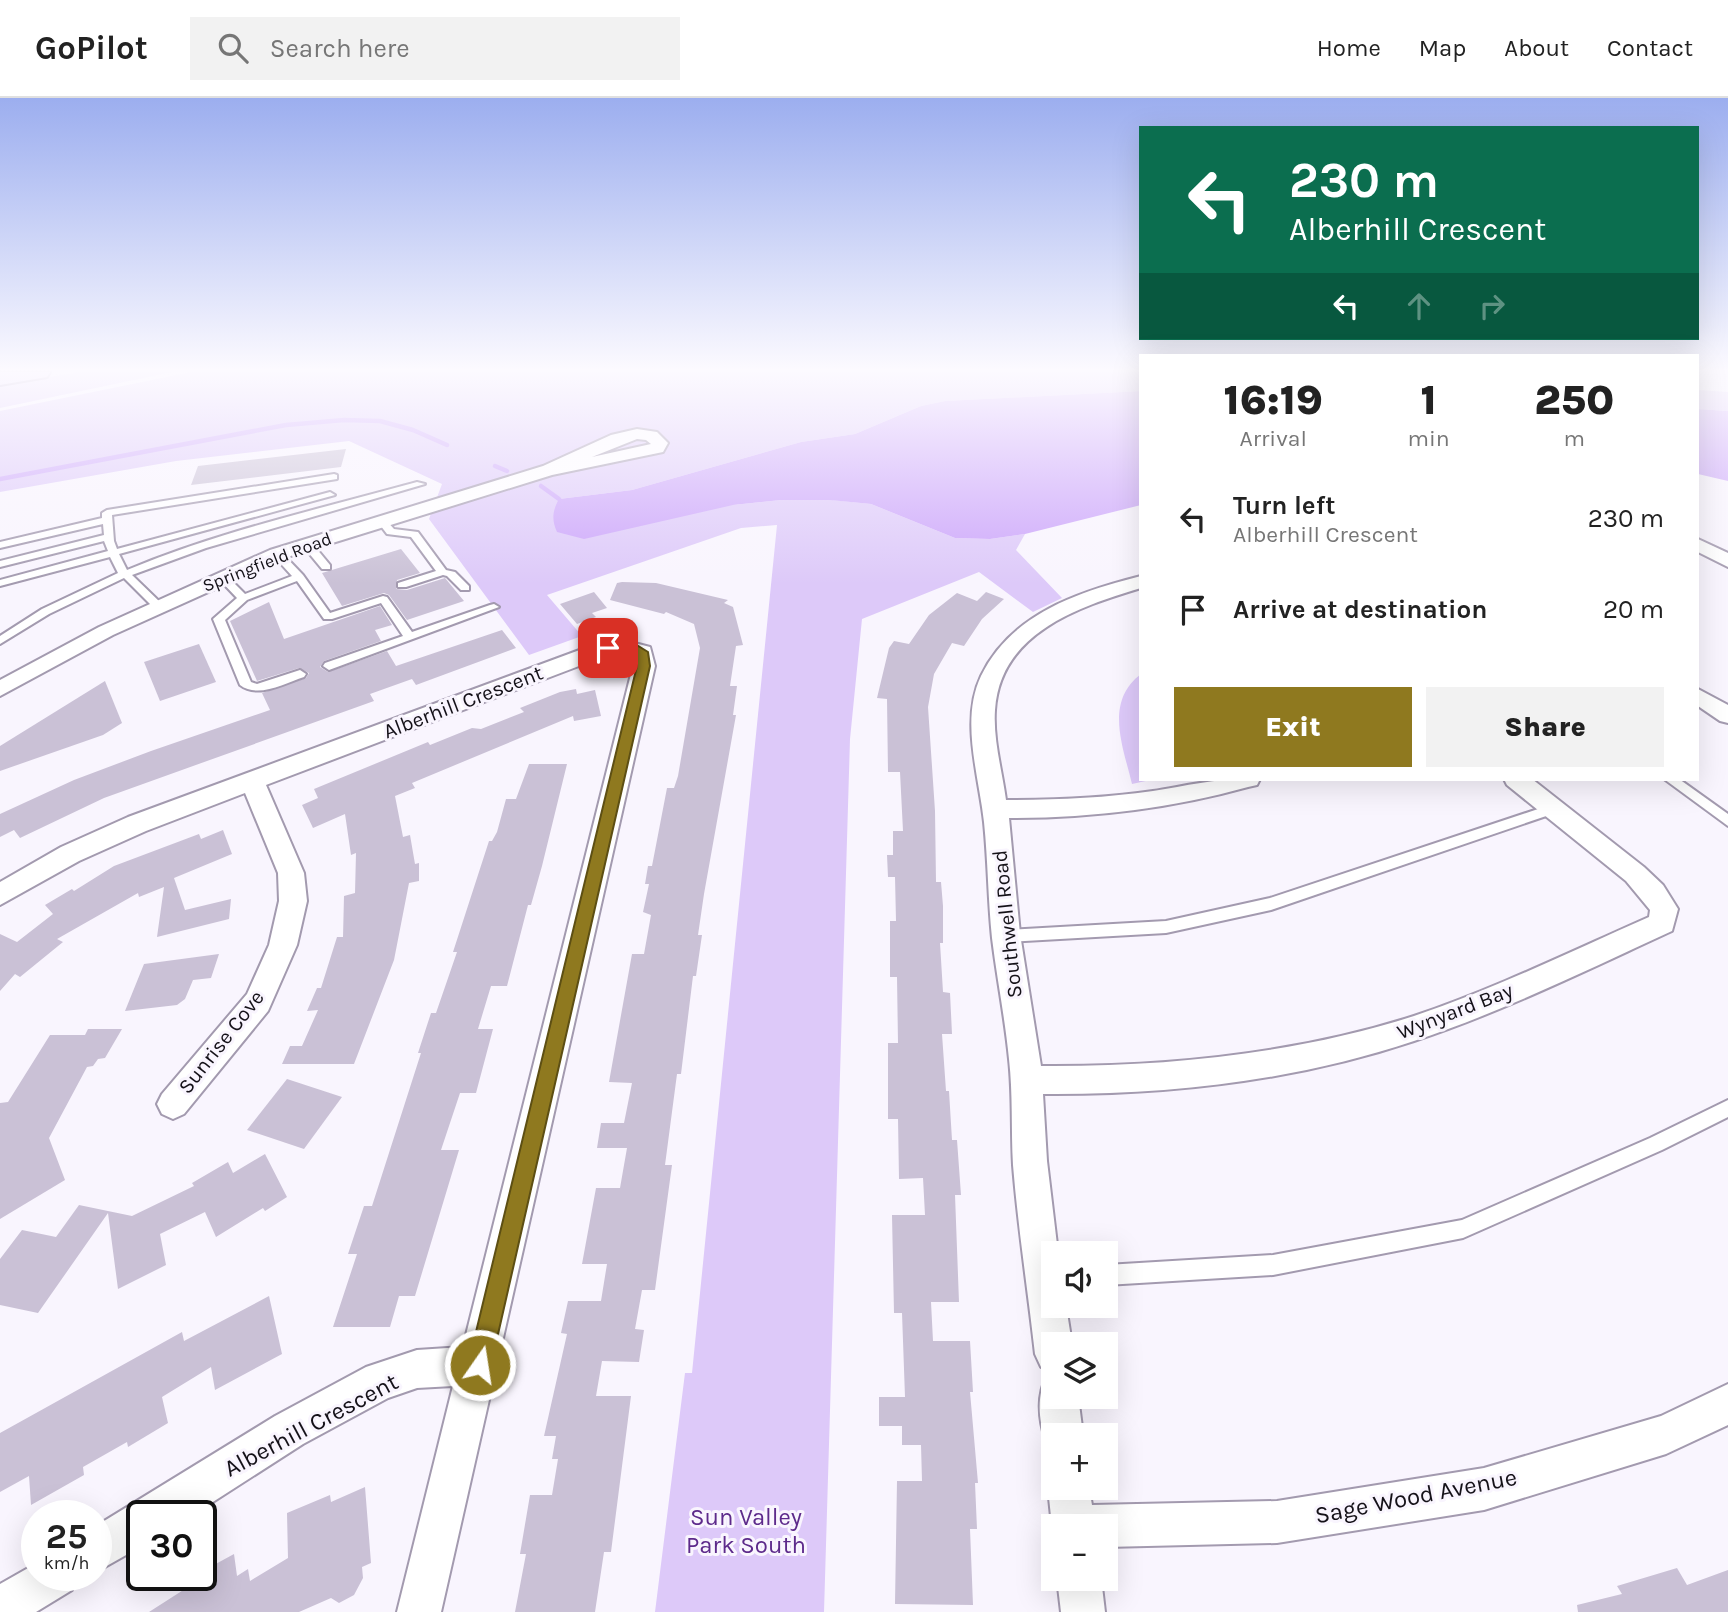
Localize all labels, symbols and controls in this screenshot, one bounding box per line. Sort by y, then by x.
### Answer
search box [190,17,680,80]
text: GoPilot [35,29,148,67]
icon: search [214,29,252,67]
text: Search here [270,33,410,64]
text: Home [1317,34,1381,62]
text: Map [1419,34,1466,62]
text: About [1504,34,1569,62]
text: Contact [1607,34,1693,62]
text: 230 m [1289,152,1439,209]
icon: left [1174,154,1265,245]
text: Alberhill Crescent [1289,211,1546,248]
icon: left [1327,287,1365,325]
icon: ahead [1400,287,1438,325]
icon: right [1473,287,1511,325]
text: 16:19 [1224,375,1323,425]
text: 1 [1421,375,1437,425]
text: 250 [1534,375,1614,425]
text: Arrival [1240,425,1307,452]
text: min [1407,425,1450,452]
text: m [1564,425,1585,452]
text: Turn left [1233,490,1335,521]
icon: left [1174,500,1212,538]
text: 230 m [1588,503,1664,534]
text: Alberhill Crescent [1233,521,1418,548]
street label: Springfield Road [199,527,335,597]
icon: arrive [1174,591,1212,629]
text: Arrive at destination [1233,594,1487,625]
text: 20 m [1603,594,1664,625]
pin [578,618,638,678]
icon: arrive [589,629,627,667]
street label: Alberhill Crescent [380,660,546,743]
button: Exit [1174,687,1412,767]
button: Share [1426,687,1664,767]
street label: Southwell Road [987,849,1027,999]
street label: Wynyard Bay [1394,978,1516,1044]
street label: Sunrise Cove [173,986,269,1098]
map controls [1041,1241,1118,1591]
button: sound [1041,1241,1118,1318]
position arrow [443,1328,517,1402]
button: layers [1041,1332,1118,1409]
street label: Alberhill Crescent [219,1367,403,1483]
button: + [1041,1423,1118,1500]
street label: Sage Wood Avenue [1313,1463,1519,1529]
speed limit sign: 30 [126,1500,217,1591]
park label: Sun Valley Park South [686,1503,806,1559]
button: − [1041,1514,1118,1591]
text: 25 [46,1516,87,1557]
text: km/h [44,1552,89,1574]

